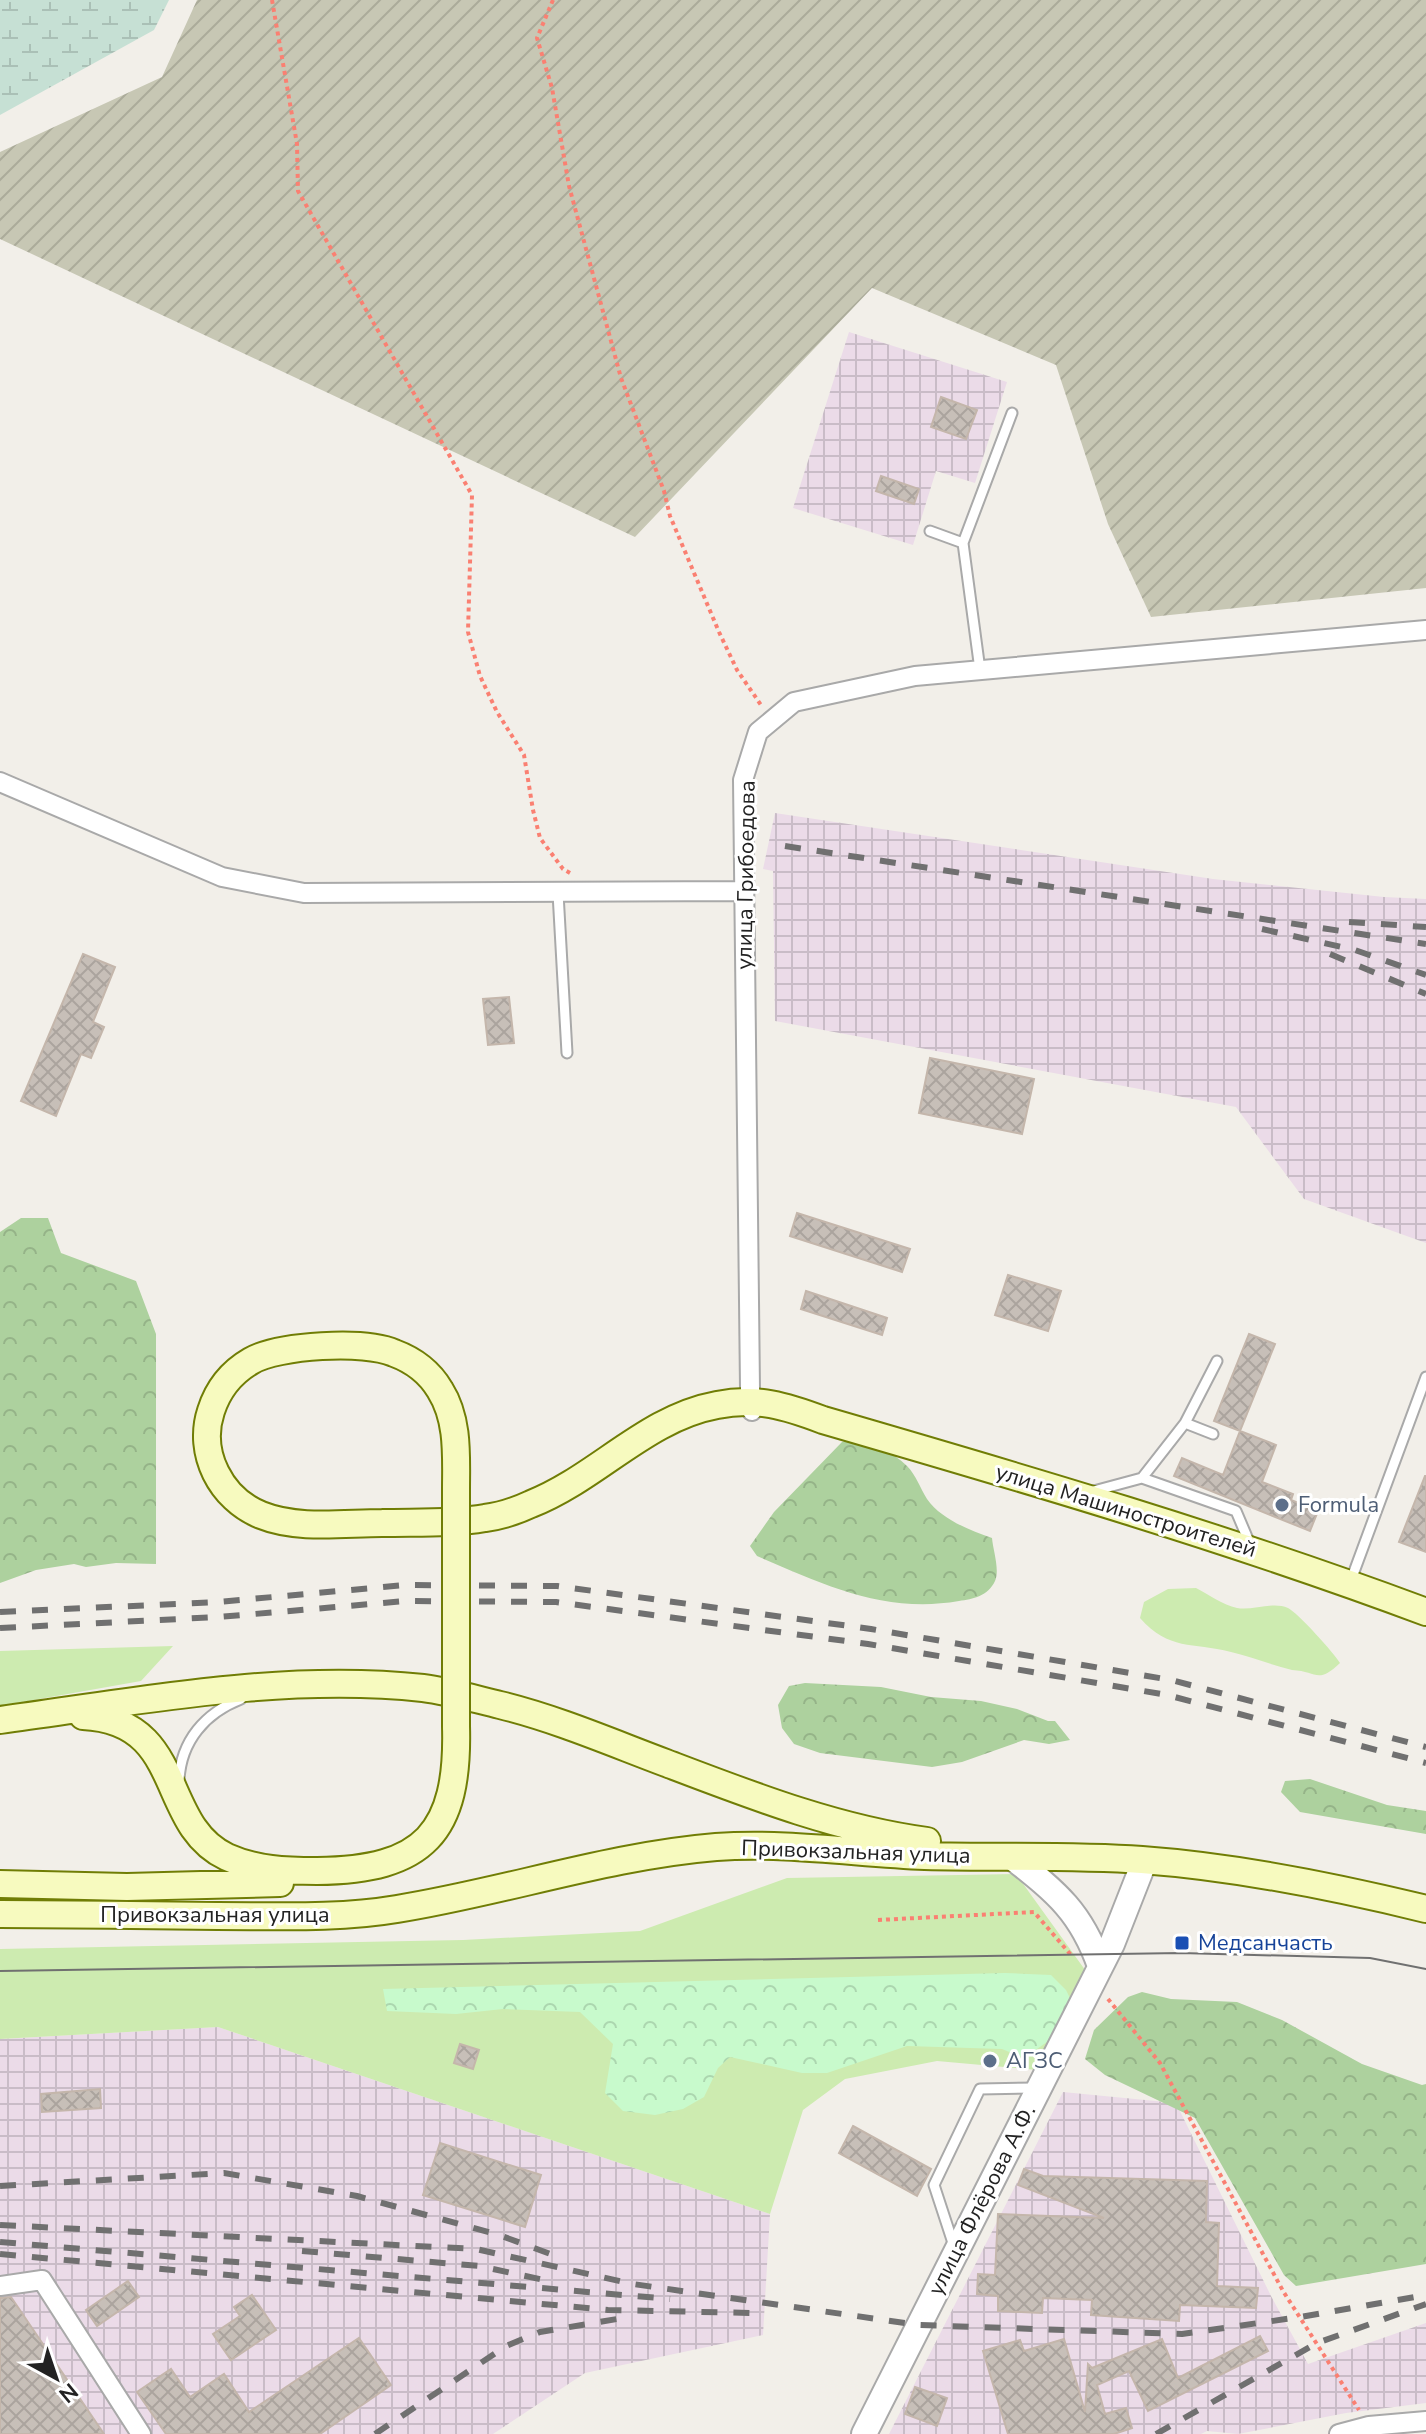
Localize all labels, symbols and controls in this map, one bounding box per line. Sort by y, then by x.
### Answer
street label: улица Грибоедова [729,780,763,970]
street label: улица Машиностроителей [992,1457,1260,1565]
place label: Formula [1298,1490,1379,1520]
marker: Formula [1273,1496,1291,1514]
street label: Привокзальная улица [741,1833,971,1871]
street label: Привокзальная улица [100,1900,330,1930]
place label: Медсанчасть [1198,1928,1333,1958]
marker: Медсанчасть [1173,1934,1191,1952]
place label: АГЗС [1006,2046,1063,2076]
marker: АГЗС [981,2052,999,2070]
street label: улица Флёрова А.Ф. [921,2099,1043,2301]
north arrow [16,2338,96,2418]
text: N [52,2376,84,2409]

